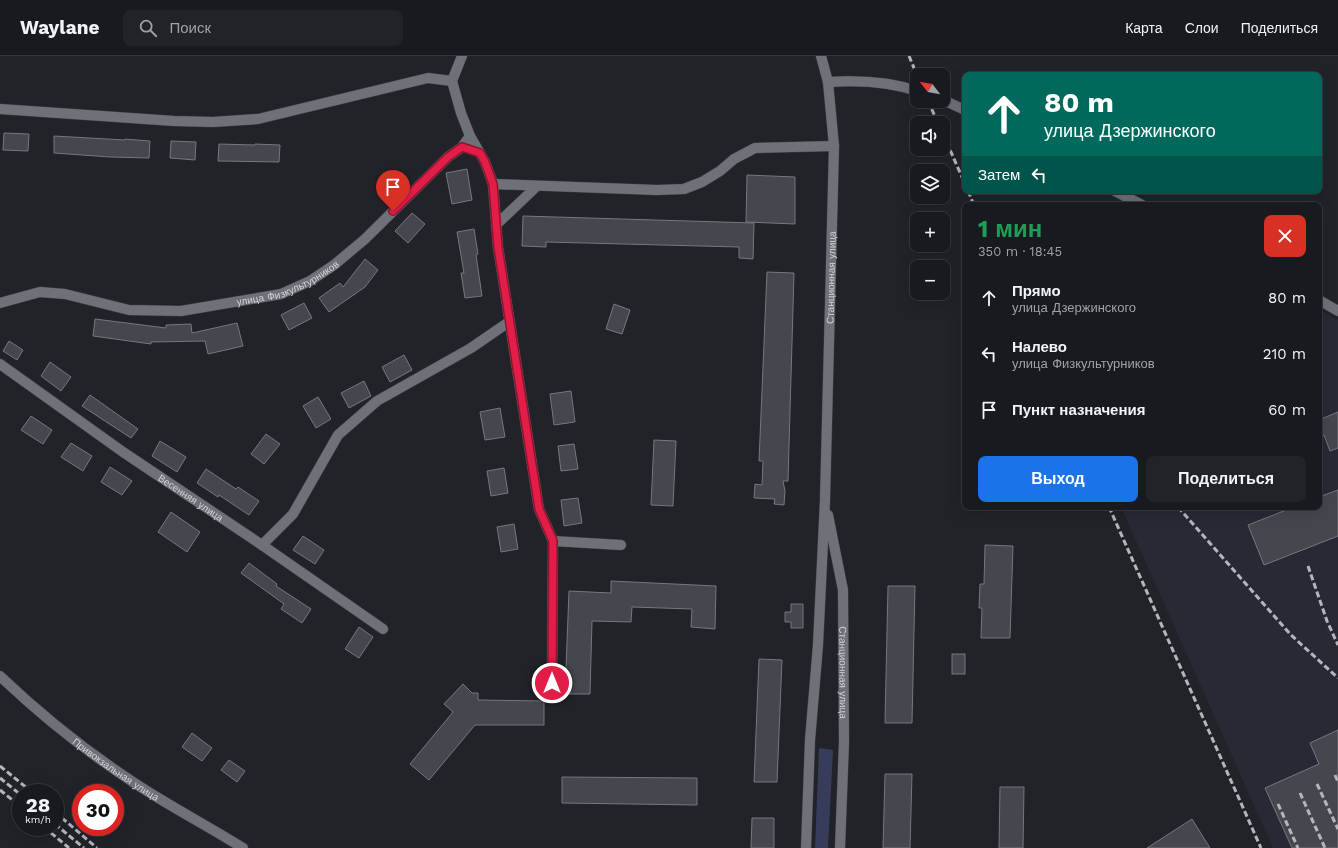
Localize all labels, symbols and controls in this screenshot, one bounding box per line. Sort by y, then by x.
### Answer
search box [123,10,403,46]
text: Waylane [20,16,99,39]
icon: search [137,17,159,39]
text: Поиск [169,19,211,37]
text: Карта [1125,20,1163,36]
text: Слои [1185,20,1219,36]
text: Поделиться [1241,20,1318,36]
north arrow [910,68,950,108]
map controls [910,68,950,300]
text: 80 m [1044,86,1114,119]
icon: ahead [978,88,1030,140]
button: sound [910,116,950,156]
text: улица Дзержинского [1044,120,1216,141]
button: layers [910,164,950,204]
icon: left [1028,164,1050,186]
text: Затем [978,166,1020,184]
pin [376,170,410,211]
icon: arrive [382,176,404,198]
button: + [910,212,950,252]
text: 1 мин [978,215,1042,243]
button: close [1264,215,1306,257]
street label: Станционная улица [824,231,838,324]
text: 350 m · 18:45 [978,244,1062,259]
street label: улица Физкультурников [236,258,341,307]
button: − [910,260,950,300]
text: Прямо [1012,282,1061,300]
icon: ahead [978,287,1000,309]
text: 80 m [1268,289,1306,307]
text: улица Дзержинского [1012,300,1136,315]
text: Налево [1012,338,1067,356]
icon: left [978,343,1000,365]
text: 210 m [1263,345,1306,363]
text: улица Физкультурников [1012,356,1155,371]
icon: arrive [978,399,1000,421]
text: Пункт назначения [1012,401,1145,419]
text: 60 m [1268,401,1306,419]
button: Выход [978,456,1138,502]
button: Поделиться [1146,456,1306,502]
street label: Весенняя улица [156,472,226,524]
street label: Станционная улица [837,626,849,719]
position arrow [531,662,573,704]
street label: Привокзальная улица [70,736,161,803]
speed limit sign: 30 [72,784,124,836]
text: 28 [26,793,50,817]
text: km/h [25,814,51,825]

